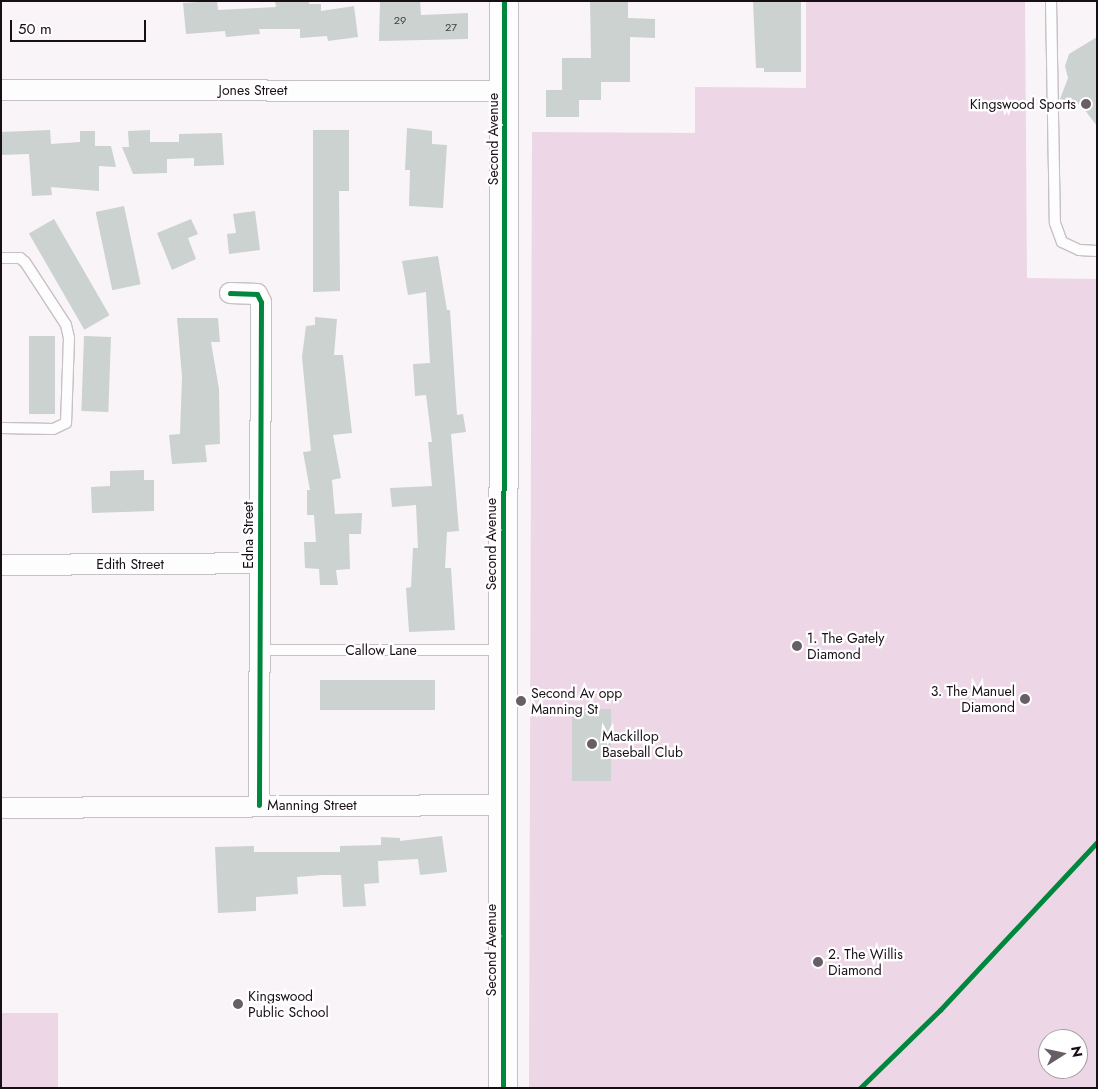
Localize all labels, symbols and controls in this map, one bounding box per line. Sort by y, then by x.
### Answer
scale bar [12,10,149,42]
house number: 29 [394,13,406,27]
text: 50 m [18,18,52,40]
house number: 27 [445,20,457,34]
street label: Jones Street [219,82,287,98]
street label: Second Avenue [485,93,501,185]
place label: Kingswood Sports [970,96,1076,112]
marker: Kingswood Sports [1080,98,1092,110]
street label: Second Avenue [483,498,499,590]
street label: Edna Street [240,501,256,569]
street label: Edith Street [96,556,164,572]
place label: 1. The Gately Diamond [807,630,885,662]
marker: 1. The Gately Diamond [791,640,803,652]
street label: Callow Lane [345,642,417,658]
place label: 3. The Manuel Diamond [931,683,1015,716]
place label: Second Av opp Manning St [531,685,622,718]
marker: 3. The Manuel Diamond [1019,693,1031,705]
marker: Second Av opp Manning St [515,695,527,707]
place label: Mackillop Baseball Club [602,728,683,760]
marker: Mackillop Baseball Club [586,738,598,750]
street label: Manning Street [267,797,357,813]
street label: Second Avenue [483,904,499,996]
place label: 2. The Willis Diamond [828,946,903,979]
marker: 2. The Willis Diamond [812,956,824,968]
place label: Kingswood Public School [248,988,329,1020]
marker: Kingswood Public School [232,998,244,1010]
north arrow [1038,1029,1088,1079]
text: N [1066,1044,1088,1059]

